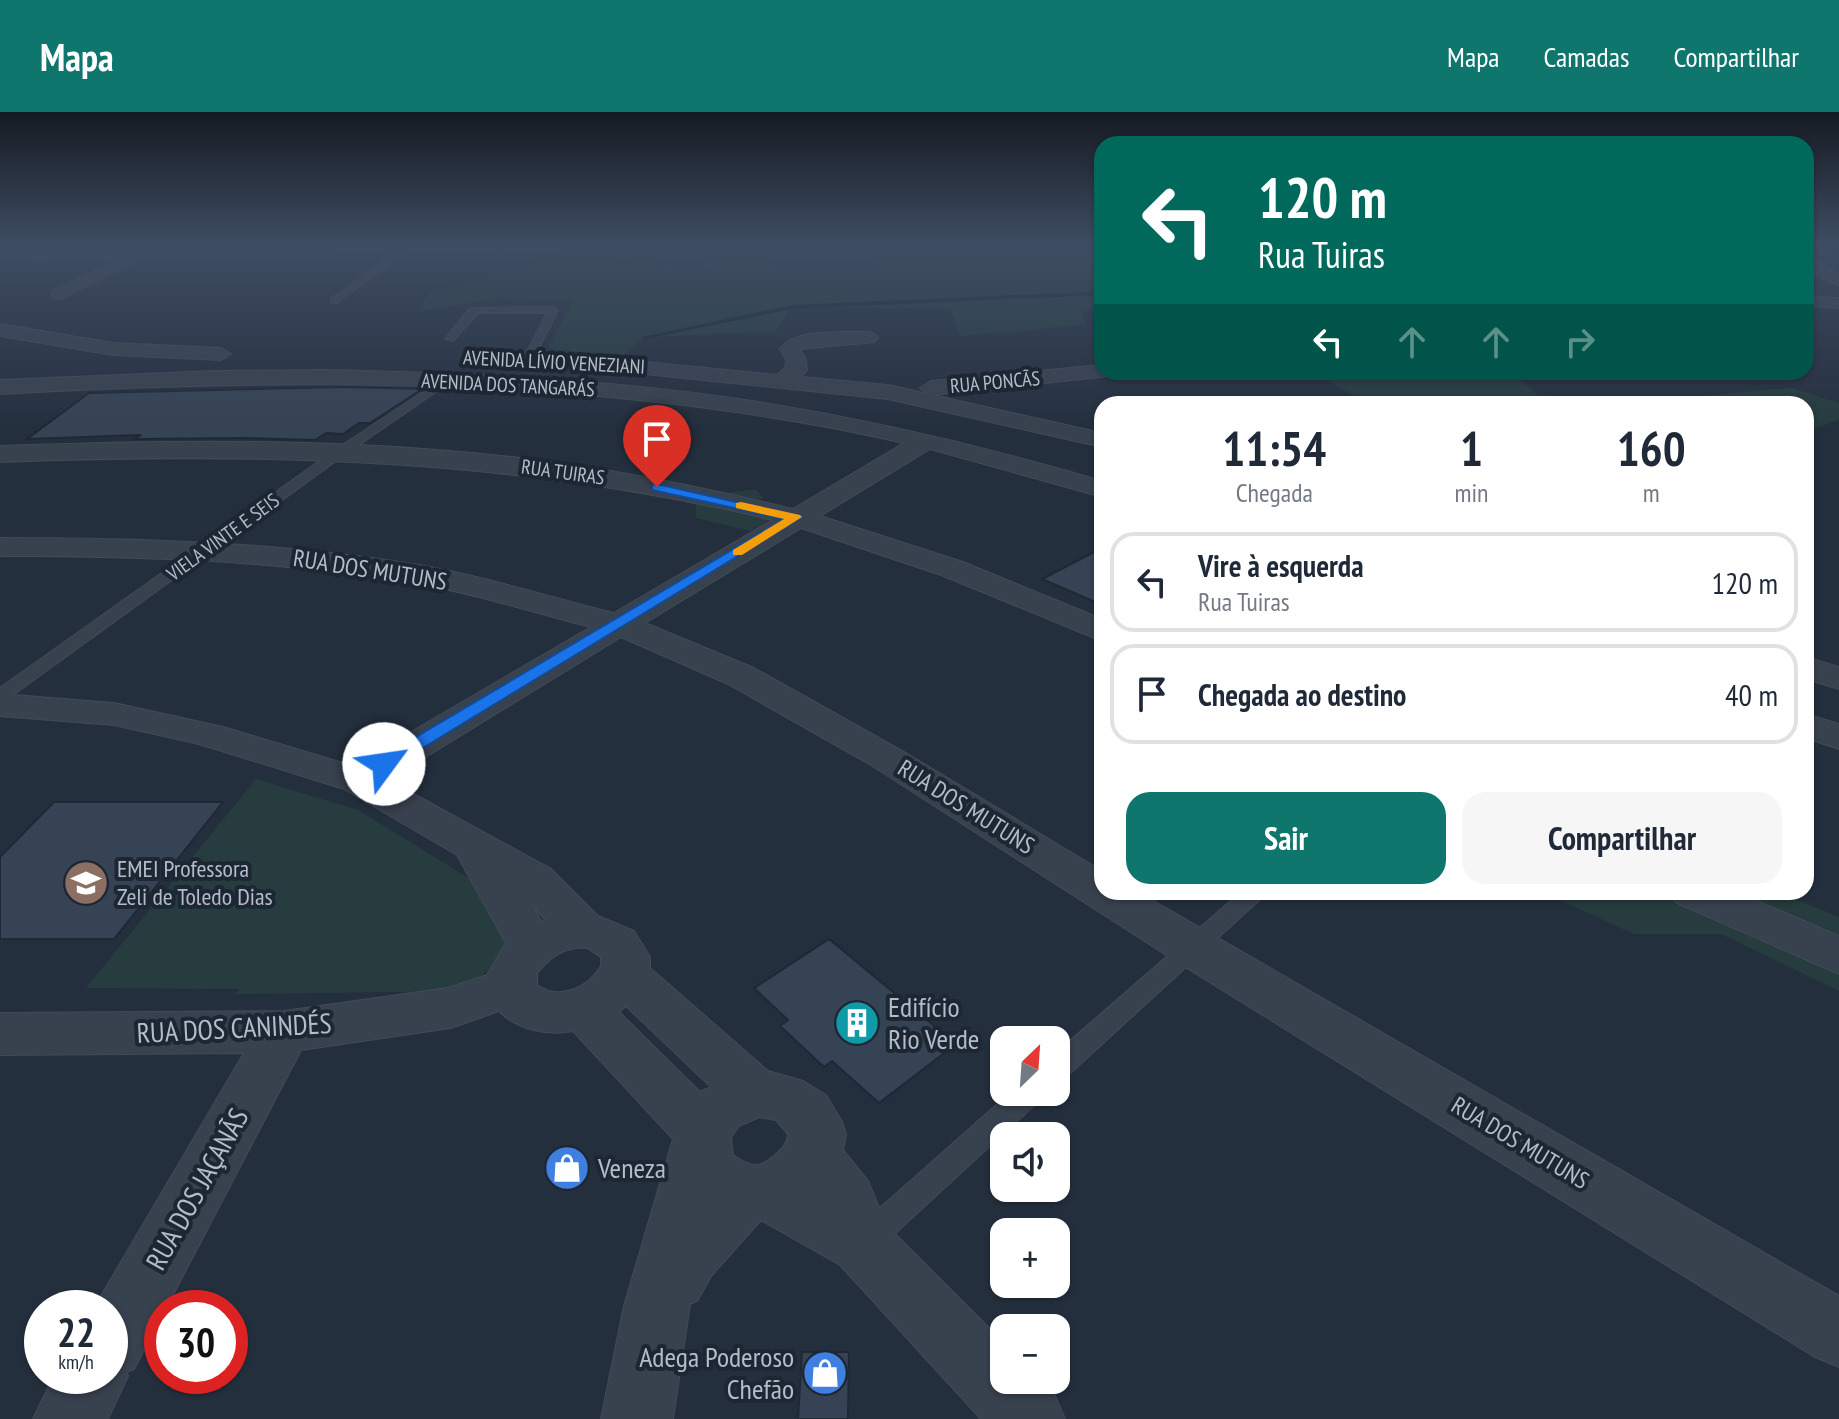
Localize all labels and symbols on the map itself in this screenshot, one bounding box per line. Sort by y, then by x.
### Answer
street label: AVENIDA LÍVIO VENEZIANI [462,344,646,380]
street label: RUA PONCÃS [949,365,1041,399]
street label: AVENIDA DOS TANGARÁS [421,367,595,403]
pin [623,405,691,487]
street label: RUA TUIRAS [520,453,606,491]
street label: VIELA VINTE E SEIS [161,487,284,587]
street label: RUA DOS MUTUNS [291,542,449,597]
position arrow [342,722,426,806]
street label: RUA DOS MUTUNS [892,752,1040,861]
place label: EMEI Professora Zeli de Toledo Dias [117,853,273,912]
school or university icon: EMEI Professora Zeli de Toledo Dias [62,859,110,907]
place label: Edifício Rio Verde [888,988,979,1057]
building icon: Edifício Rio Verde [833,999,881,1047]
street label: RUA DOS CANINDÉS [136,1004,332,1051]
north arrow [990,1026,1070,1106]
street label: RUA DOS MUTUNS [1446,1089,1595,1196]
street label: RUA DOS JAÇANÃS [137,1101,256,1276]
shop icon: Veneza [543,1144,591,1192]
place label: Veneza [597,1149,666,1186]
speed limit sign: 30 [144,1290,248,1394]
place label: Adega Poderoso Chefão [639,1338,794,1407]
shop icon: Adega Poderoso Chefão [801,1349,849,1397]

